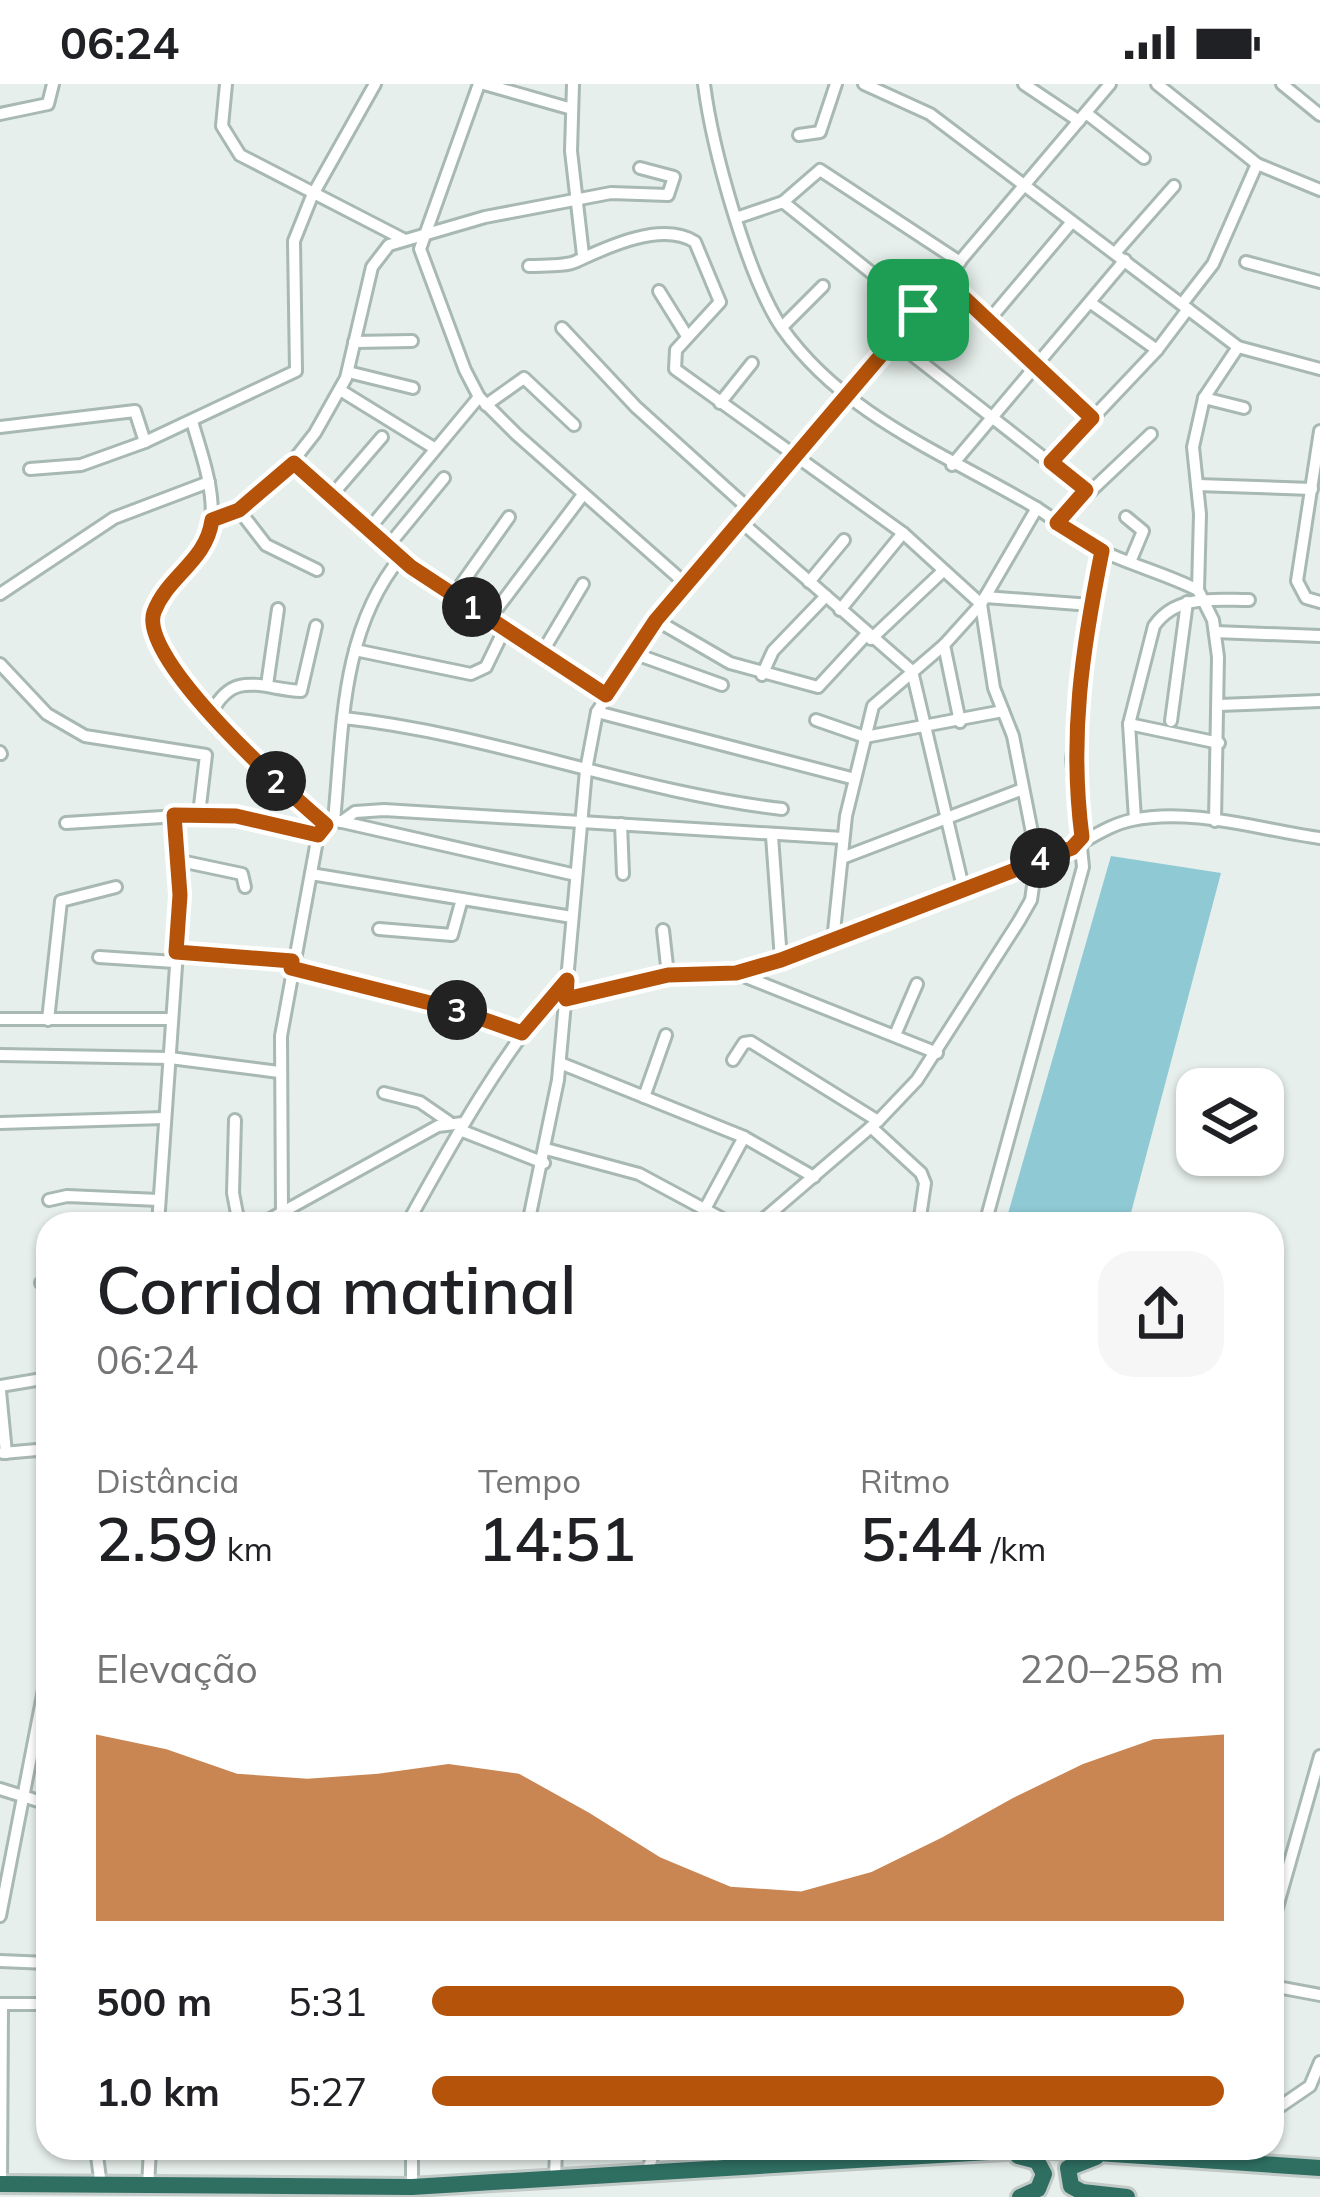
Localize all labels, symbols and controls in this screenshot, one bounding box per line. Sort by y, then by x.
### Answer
text: 06:24 [60,14,179,70]
pin [867,259,969,361]
icon: arrive [885,277,951,343]
pin: 1 [442,577,502,637]
text: 1 [462,586,482,627]
pin: 2 [246,751,306,811]
text: 2 [266,760,286,801]
pin: 4 [1010,828,1070,888]
text: 4 [1030,837,1050,878]
pin: 3 [427,980,487,1040]
text: 3 [447,989,467,1030]
map controls [1176,1068,1284,1176]
button: layers [1176,1068,1284,1176]
text: Corrida matinal [96,1248,576,1331]
button: share [1098,1251,1224,1377]
text: 06:24 [96,1335,199,1384]
text: Distância [96,1460,239,1501]
text: Tempo [478,1460,581,1501]
text: Ritmo [860,1460,950,1501]
text: 2.59 [96,1501,218,1576]
text: 14:51 [478,1501,636,1576]
text: 5:44 [860,1501,982,1576]
text: km [218,1528,273,1569]
text: /km [982,1528,1046,1569]
text: Elevação [96,1644,258,1693]
text: 220–258 m [1019,1644,1224,1693]
text: 500 m [96,1977,212,2026]
text: 5:31 [288,1977,367,2026]
text: 1.0 km [96,2067,220,2116]
text: 5:27 [288,2067,367,2116]

